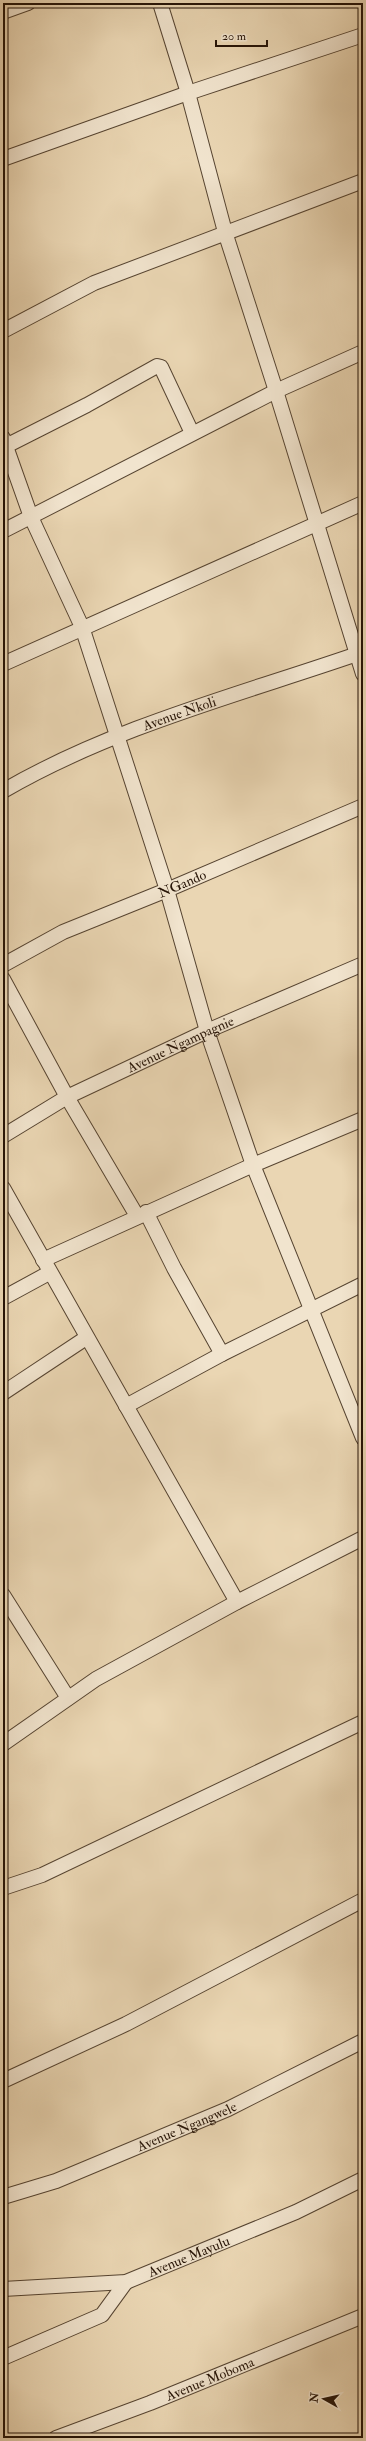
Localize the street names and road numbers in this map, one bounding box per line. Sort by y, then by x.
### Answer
street label: Avenue Nkoli [140,693,219,735]
street label: NGando [156,866,209,902]
street label: Avenue Ngampagnie [123,1012,237,1077]
street label: Avenue Ngangwele [134,2098,240,2156]
street label: Avenue Mayulu [145,2232,232,2281]
street label: Avenue Moboma [163,2353,257,2405]

